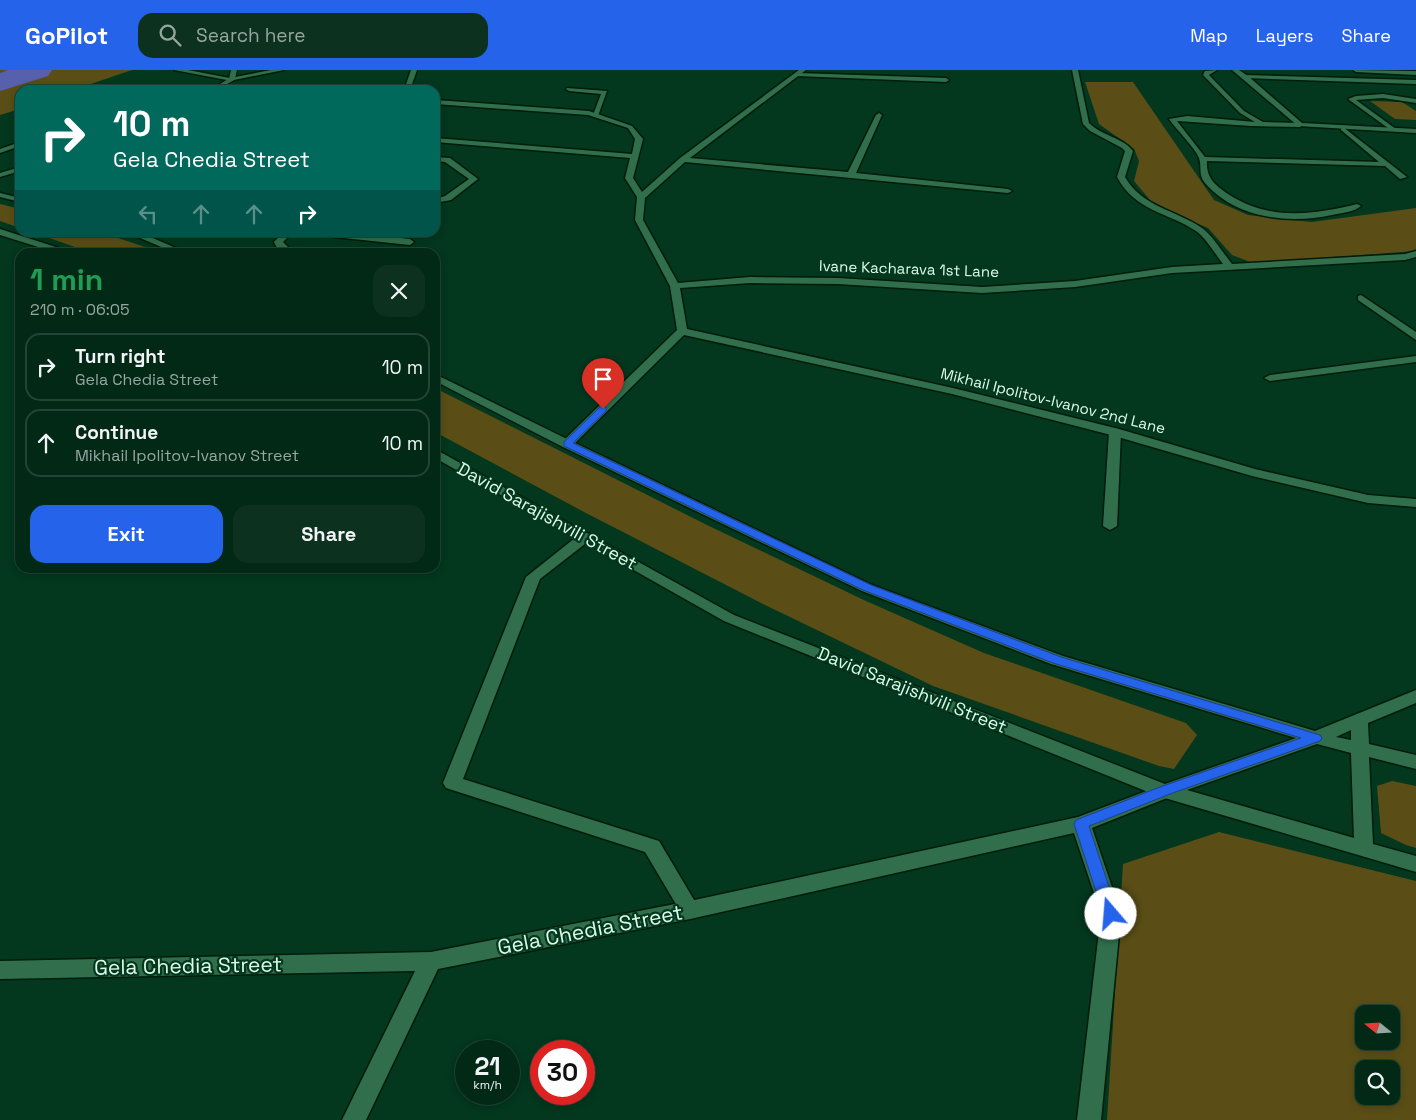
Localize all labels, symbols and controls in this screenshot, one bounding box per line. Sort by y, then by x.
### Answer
search box [138,13,488,58]
text: GoPilot [25,20,108,51]
icon: search [156,21,184,49]
text: Search here [196,23,306,48]
text: Map [1190,24,1228,47]
text: Layers [1256,24,1313,47]
text: Share [1341,24,1391,47]
text: 10 m [113,102,190,146]
icon: right [30,105,95,170]
text: Gela Chedia Street [113,145,310,173]
icon: left [134,200,162,228]
icon: ahead [187,200,215,228]
icon: ahead [240,200,268,228]
icon: right [293,200,321,228]
street label: Ivane Kacharava 1st Lane [819,256,999,281]
text: 1 min [30,260,103,299]
button: close [373,265,425,317]
text: 210 m · 06:05 [30,299,130,320]
text: Turn right [75,344,165,369]
icon: right [32,353,60,381]
text: 10 m [382,355,423,380]
pin [582,358,624,409]
street label: Mikhail Ipolitov-Ivanov 2nd Lane [939,363,1168,438]
icon: arrive [589,365,617,393]
text: Gela Chedia Street [75,369,218,390]
text: Continue [75,420,158,445]
icon: ahead [32,429,60,457]
text: 10 m [382,431,423,456]
text: Mikhail Ipolitov-Ivanov Street [75,445,299,466]
street label: David Sarajishvili Street [453,457,641,575]
button: Exit [30,505,223,563]
button: Share [233,505,425,563]
street label: David Sarajishvili Street [814,641,1010,738]
position arrow [1084,887,1136,939]
street label: Gela Chedia Street [495,898,685,961]
street label: Gela Chedia Street [94,950,282,981]
north arrow [1355,1005,1400,1050]
map controls [1355,1005,1400,1105]
speed limit sign: 30 [530,1040,595,1105]
text: 21 [474,1050,501,1082]
button: search [1355,1060,1400,1105]
text: km/h [473,1077,502,1093]

